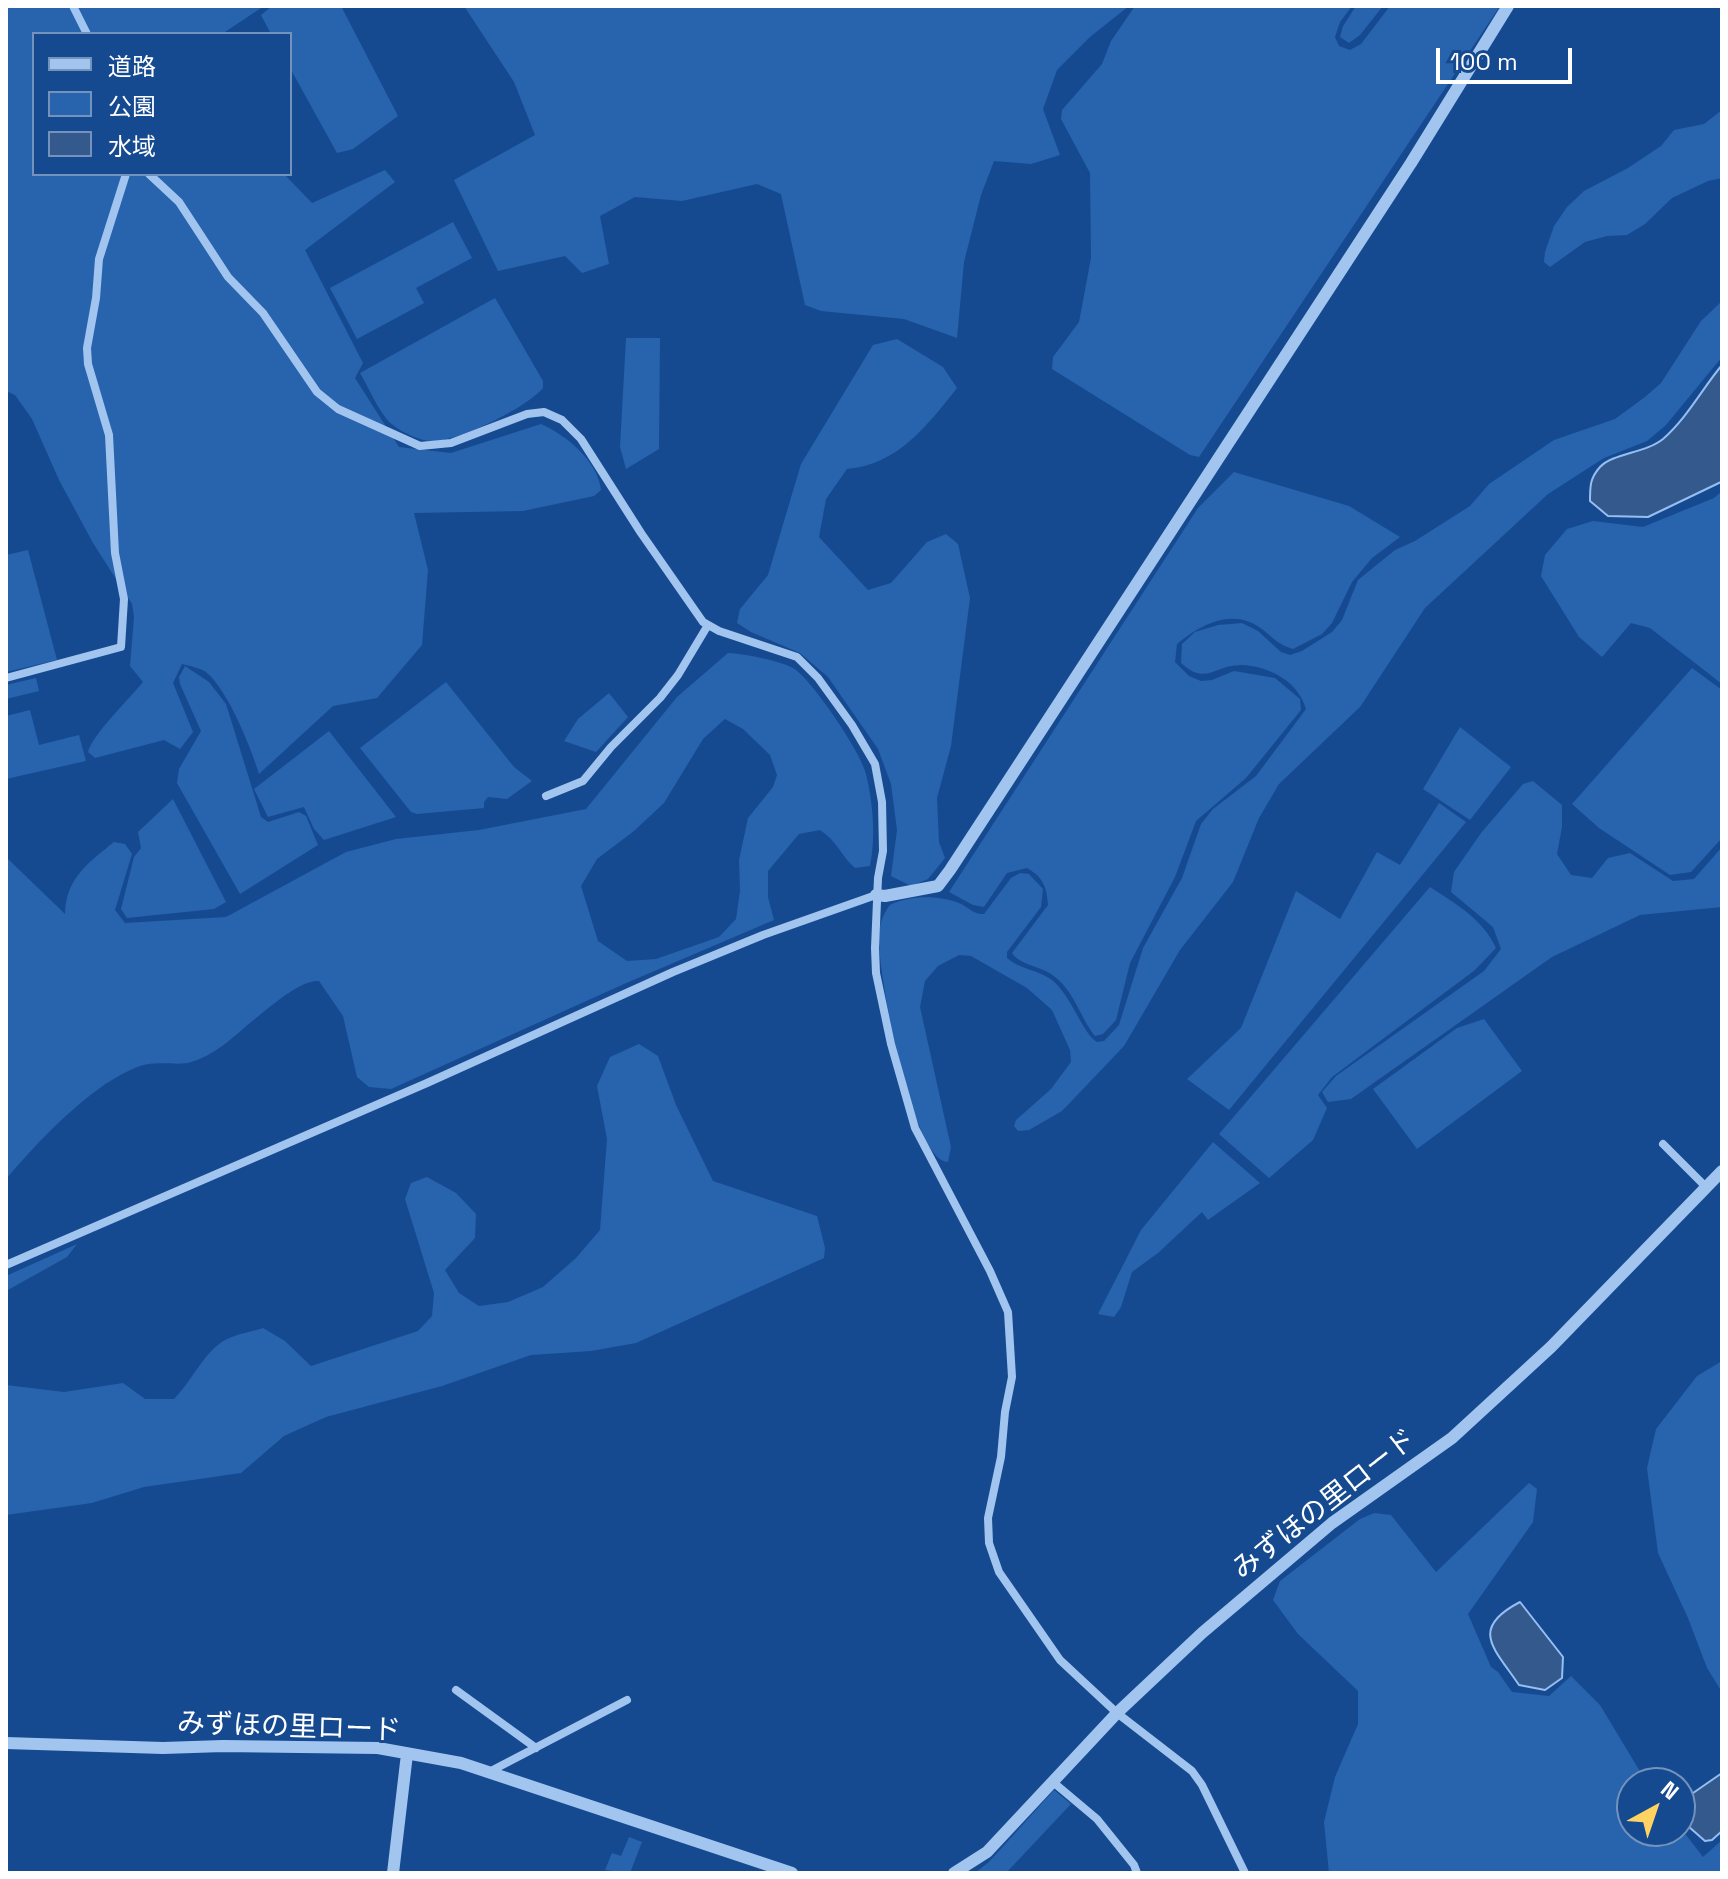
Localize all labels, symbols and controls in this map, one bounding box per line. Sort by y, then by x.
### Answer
legend [32,32,292,176]
scale bar [1440,32,1576,82]
text: 100 m [1450,46,1518,77]
text: 道路 [108,51,156,82]
text: 公園 [108,91,156,122]
text: 水域 [108,131,156,162]
street label: みずほの里ロード [1226,1423,1424,1587]
street label: みずほの里ロード [176,1707,402,1749]
north arrow [1616,1767,1696,1847]
text: N [1655,1775,1685,1806]

